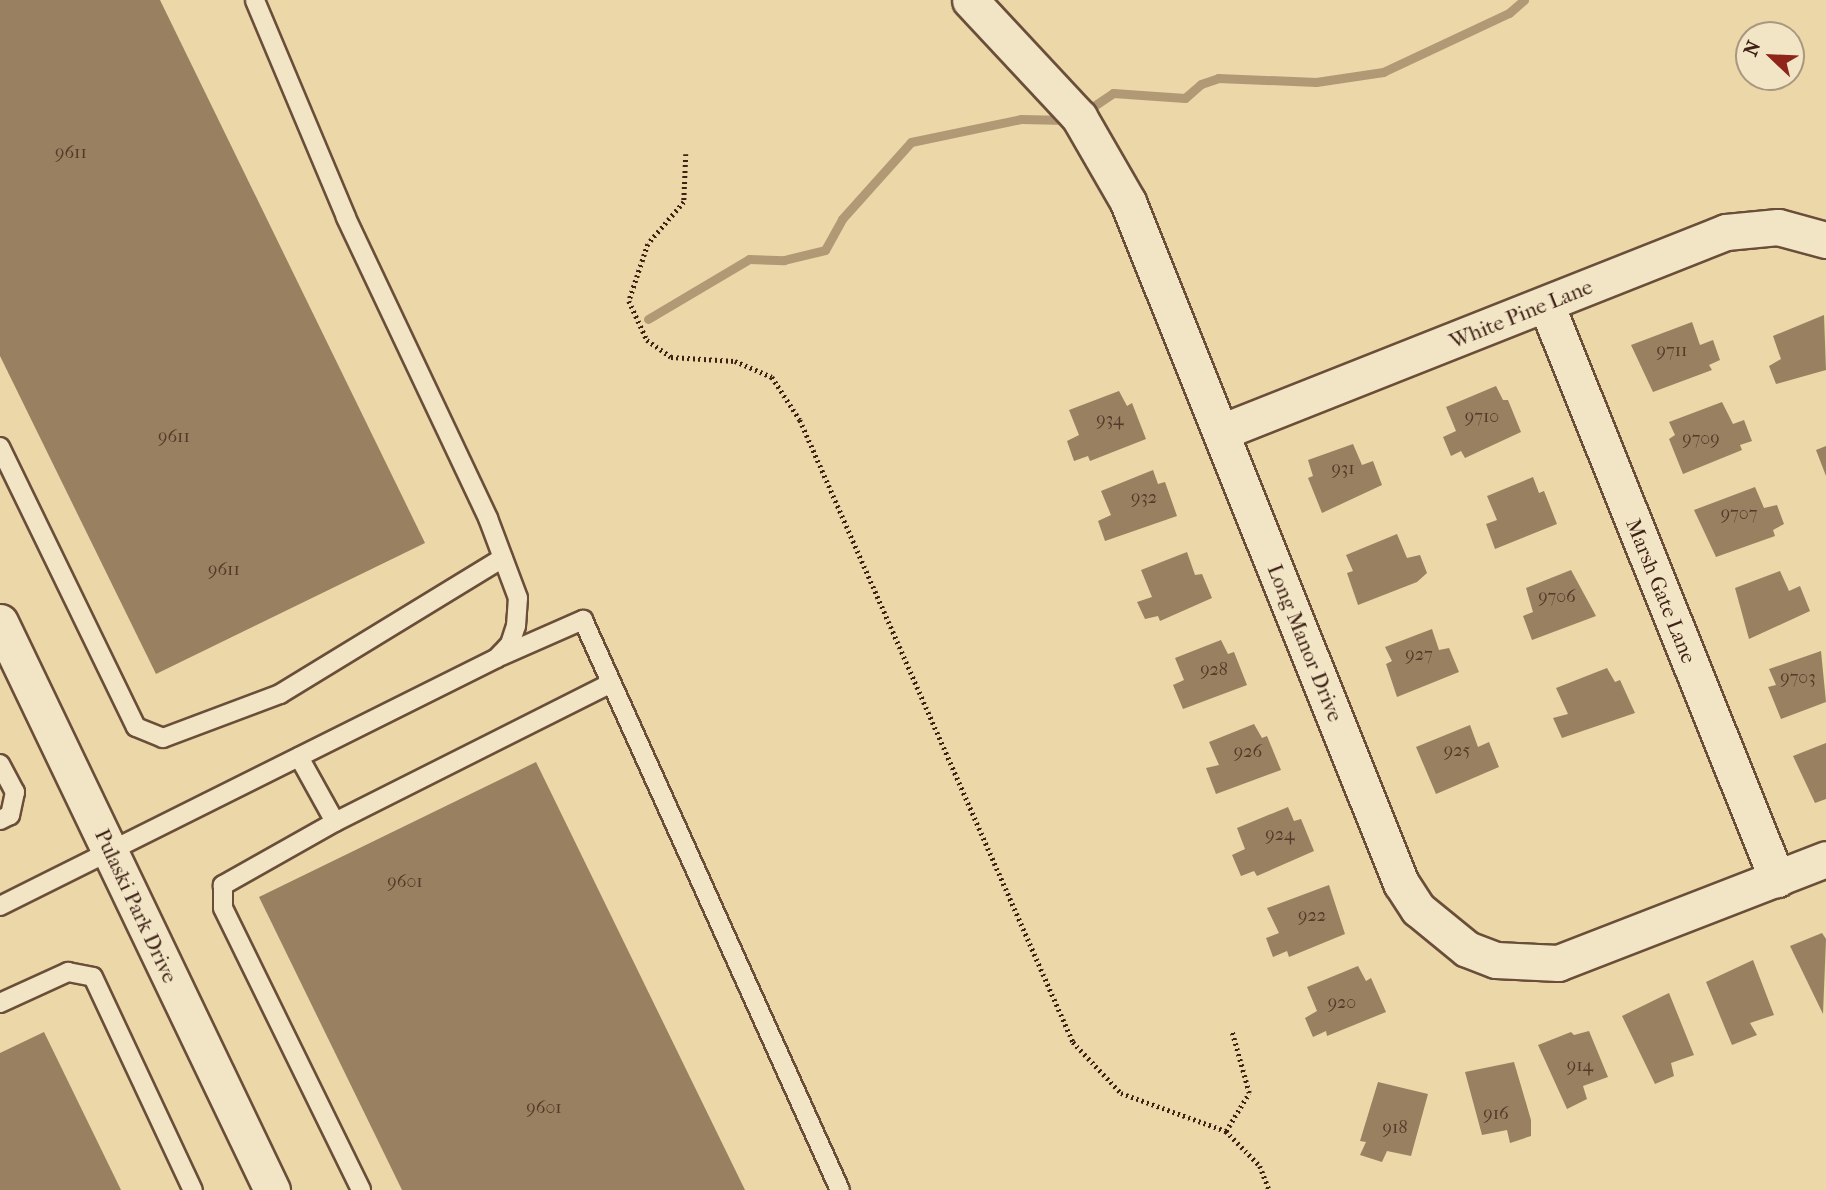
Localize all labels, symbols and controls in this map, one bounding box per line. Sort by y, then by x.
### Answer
north arrow [1735,21,1805,91]
text: N [1740,38,1765,60]
house number: 9611 [55,142,87,164]
street label: White Pine Lane [1446,274,1596,354]
house number: 9711 [1657,340,1687,362]
house number: 9710 [1465,406,1499,428]
house number: 934 [1096,409,1124,431]
house number: 9611 [158,426,190,448]
house number: 9709 [1682,428,1720,450]
house number: 931 [1331,458,1355,480]
house number: 932 [1131,487,1157,509]
house number: 9707 [1721,503,1757,525]
street label: Marsh Gate Lane [1621,515,1701,667]
house number: 9611 [208,559,240,581]
street label: Long Manor Drive [1262,561,1348,725]
house number: 9706 [1538,586,1576,608]
house number: 927 [1405,644,1433,666]
house number: 928 [1200,659,1228,681]
house number: 9703 [1780,667,1816,689]
house number: 925 [1444,740,1470,762]
house number: 926 [1234,741,1262,763]
house number: 924 [1265,824,1295,846]
street label: Pulaski Park Drive [89,825,183,987]
house number: 9601 [387,871,423,893]
house number: 922 [1298,905,1326,927]
house number: 920 [1328,992,1356,1014]
house number: 914 [1567,1055,1593,1077]
house number: 9601 [526,1097,562,1119]
house number: 916 [1483,1103,1509,1125]
house number: 918 [1383,1117,1407,1139]

